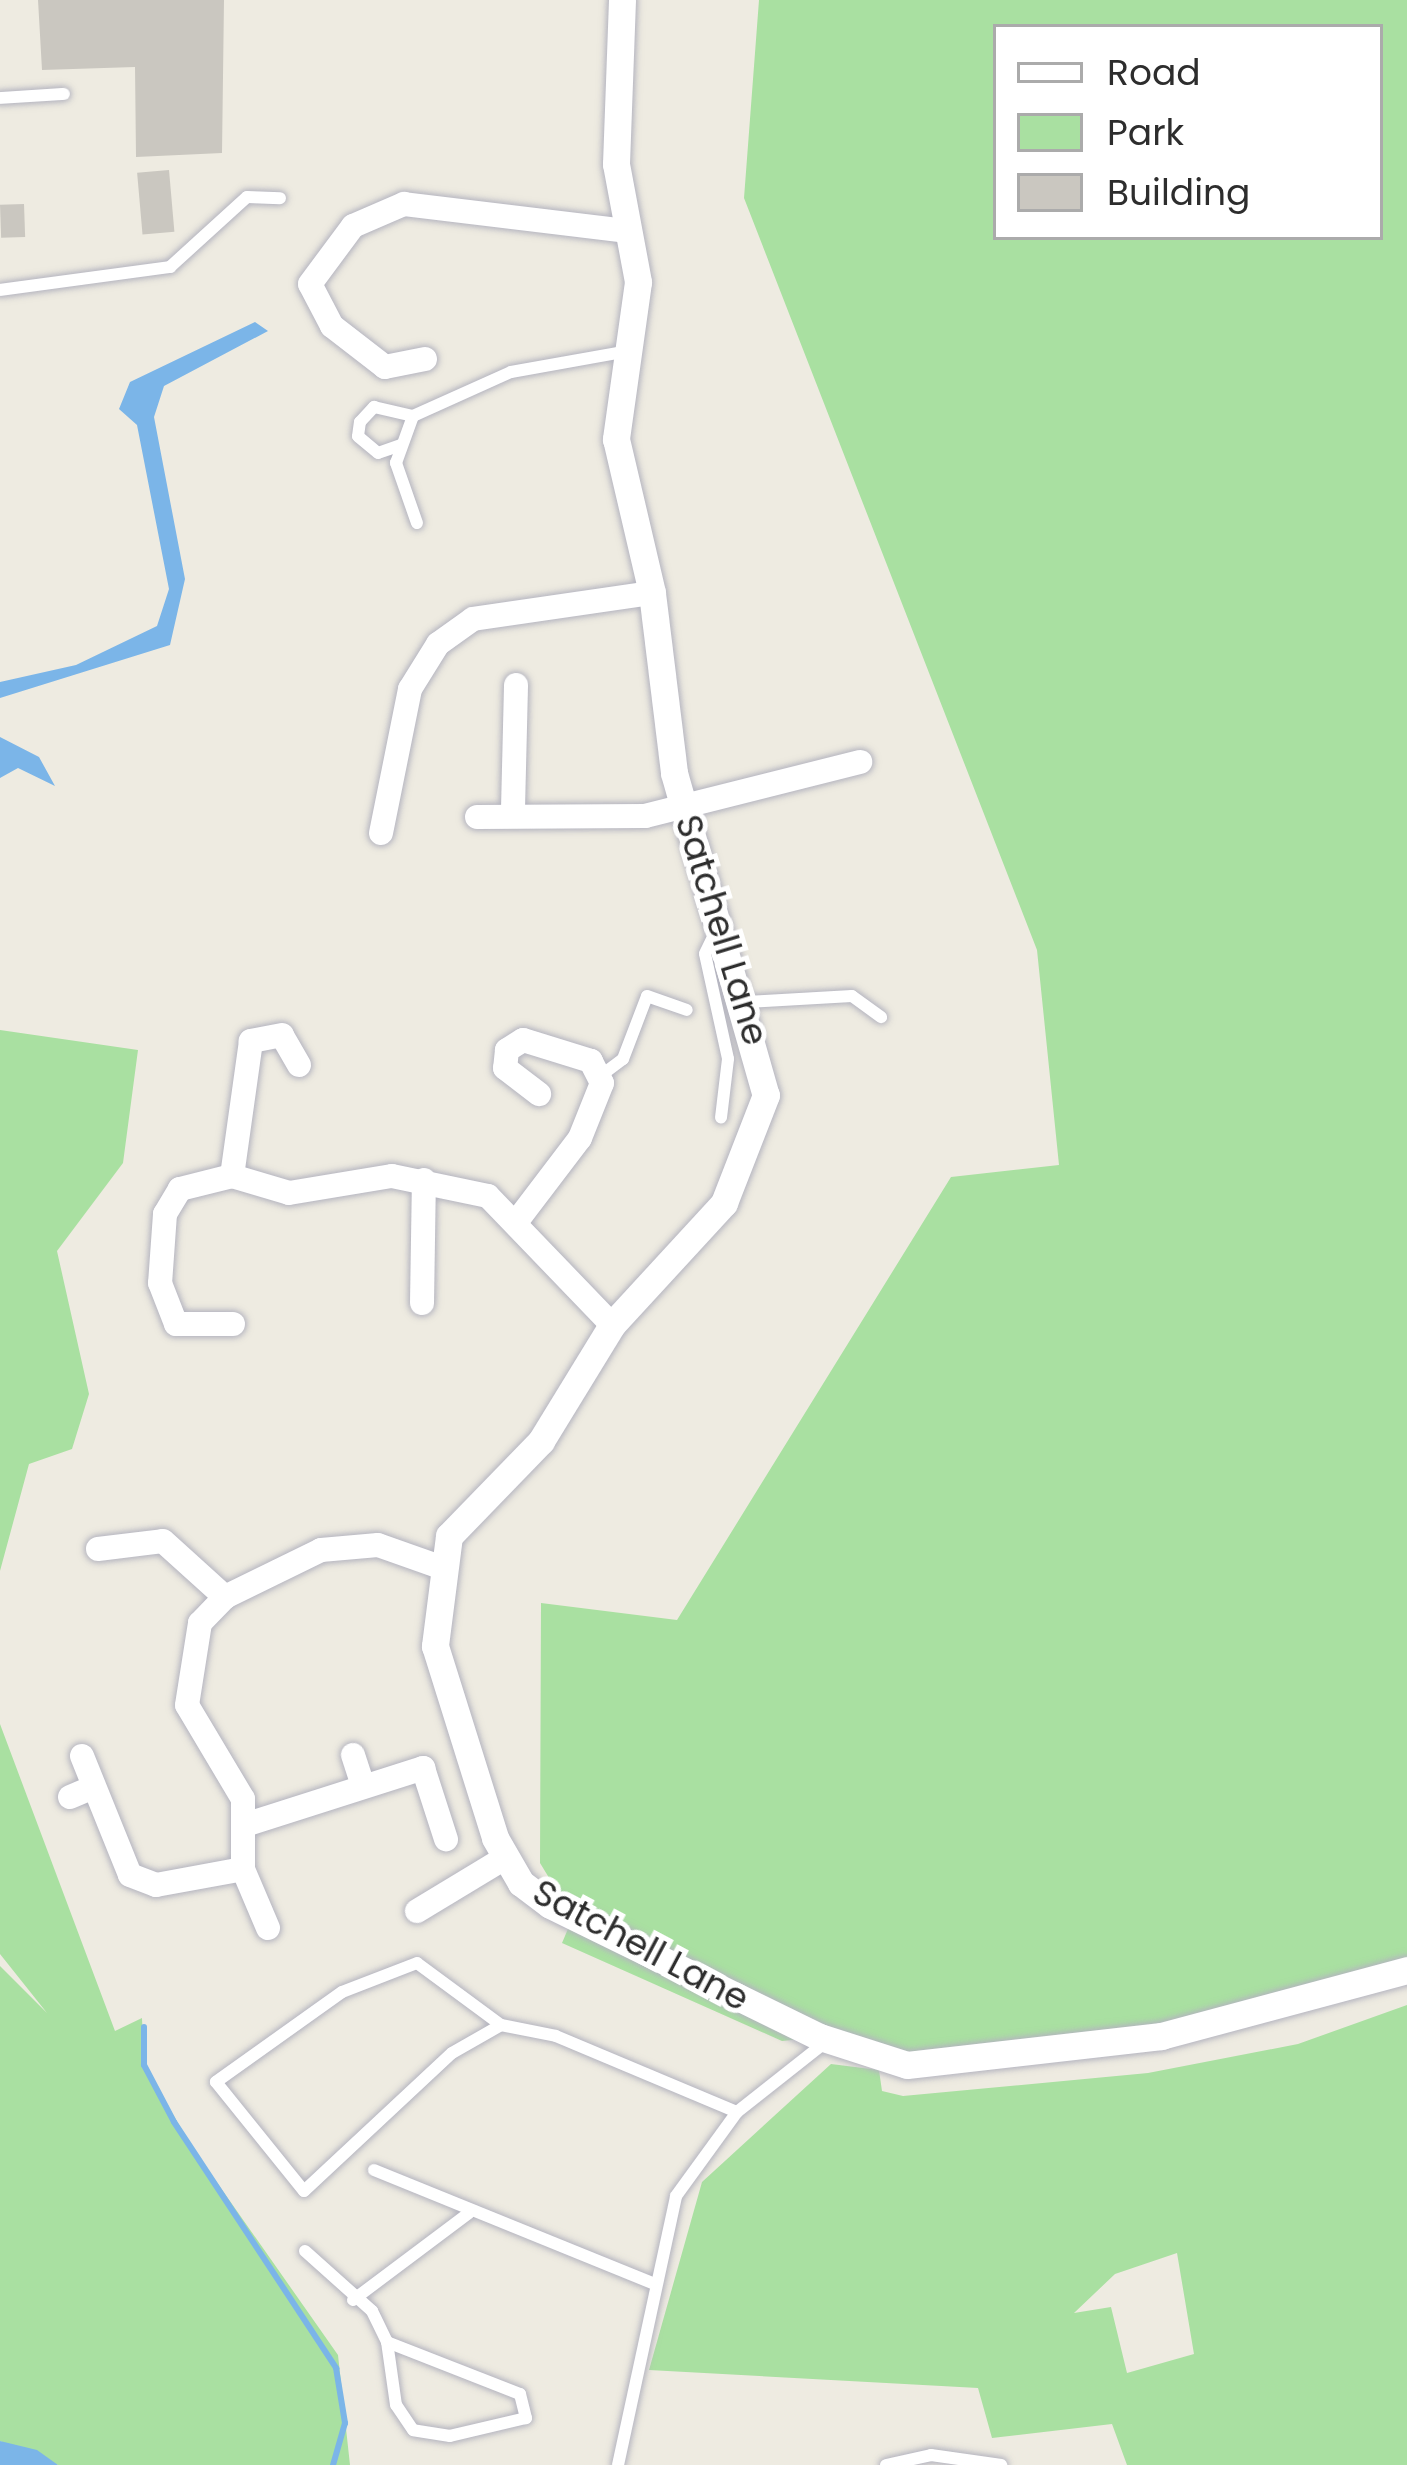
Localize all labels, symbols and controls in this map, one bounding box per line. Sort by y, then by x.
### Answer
legend [993,24,1383,240]
text: Road [1107,47,1201,98]
text: Park [1107,107,1184,158]
text: Building [1107,167,1250,218]
street label: Satchell Lane [666,810,778,1050]
street label: Satchell Lane [526,1870,756,2020]

